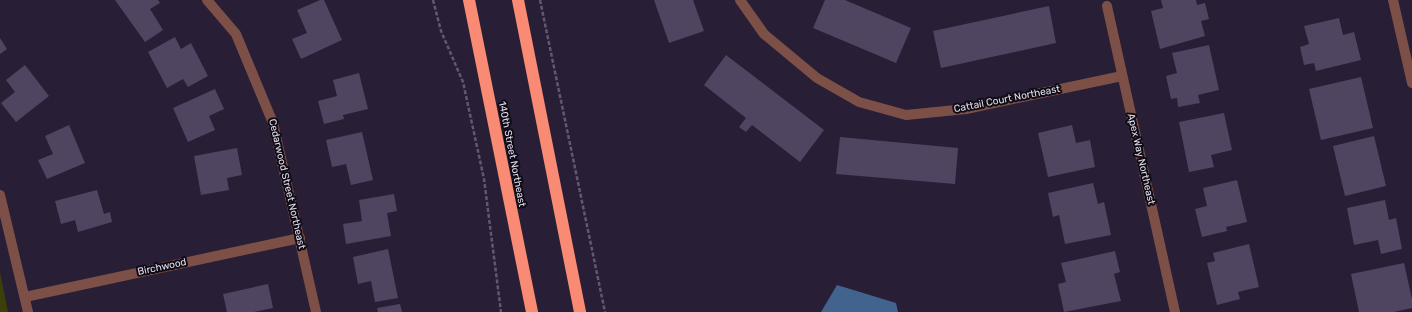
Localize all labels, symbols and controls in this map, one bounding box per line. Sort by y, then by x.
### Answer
street label: Cattail Court Northeast [953,83,1061,115]
street label: 140th Street Northeast [496,100,528,208]
street label: Apex Way Northeast [1125,112,1157,206]
street label: Cedarwood Street Northeast [266,118,308,250]
street label: Birchwood [136,256,188,278]

